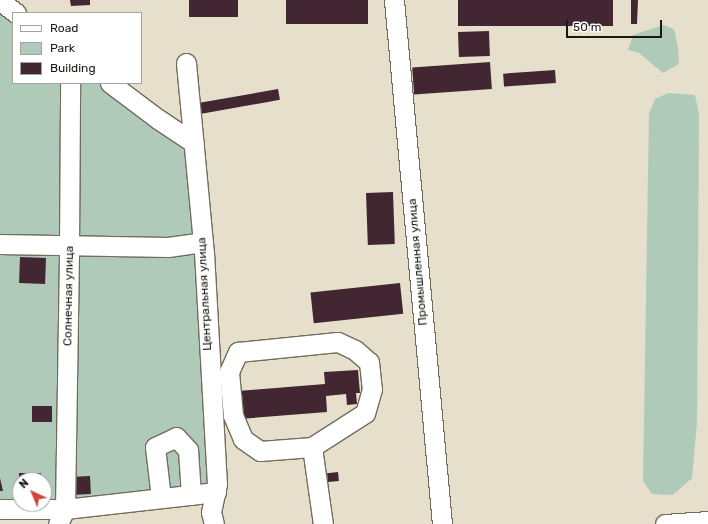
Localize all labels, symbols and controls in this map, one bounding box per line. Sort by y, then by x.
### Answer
legend [12,12,142,84]
scale bar [568,12,664,38]
text: 50 m [573,20,601,34]
text: Road [50,21,78,35]
text: Park [50,41,75,55]
text: Building [50,61,96,75]
street label: Промышленная улица [405,198,431,326]
street label: Центральная улица [195,237,215,351]
street label: Солнечная улица [61,246,77,346]
north arrow [12,472,52,512]
text: N [17,476,31,491]

